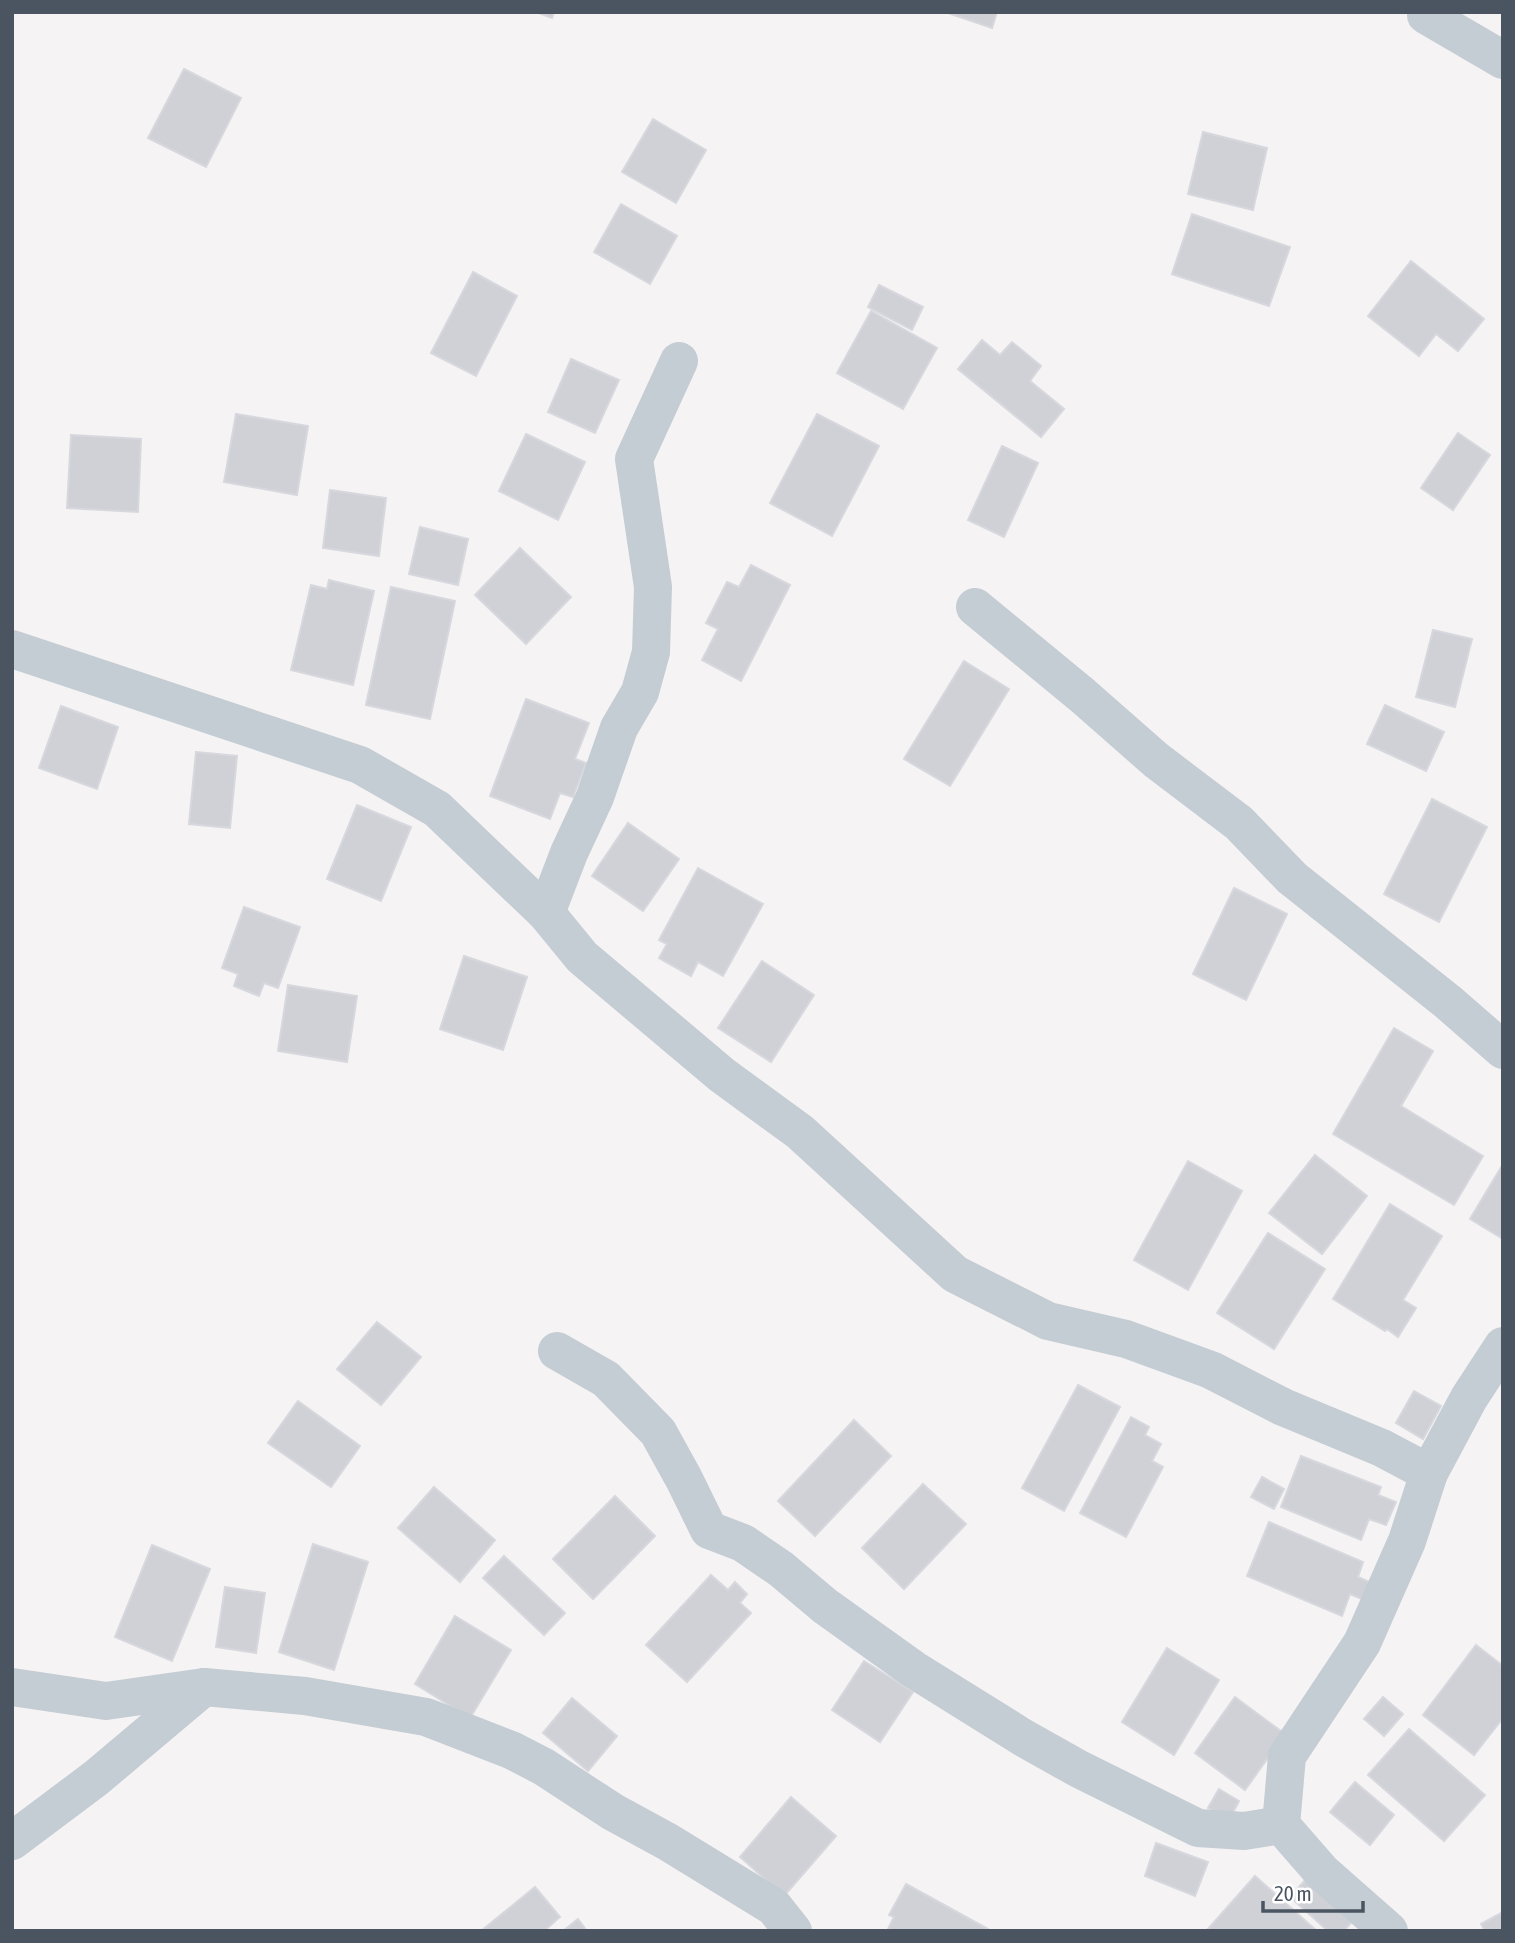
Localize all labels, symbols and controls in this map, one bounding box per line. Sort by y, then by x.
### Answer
scale bar [1263,1870,1363,1914]
text: 20 m [1274,1881,1312,1905]

